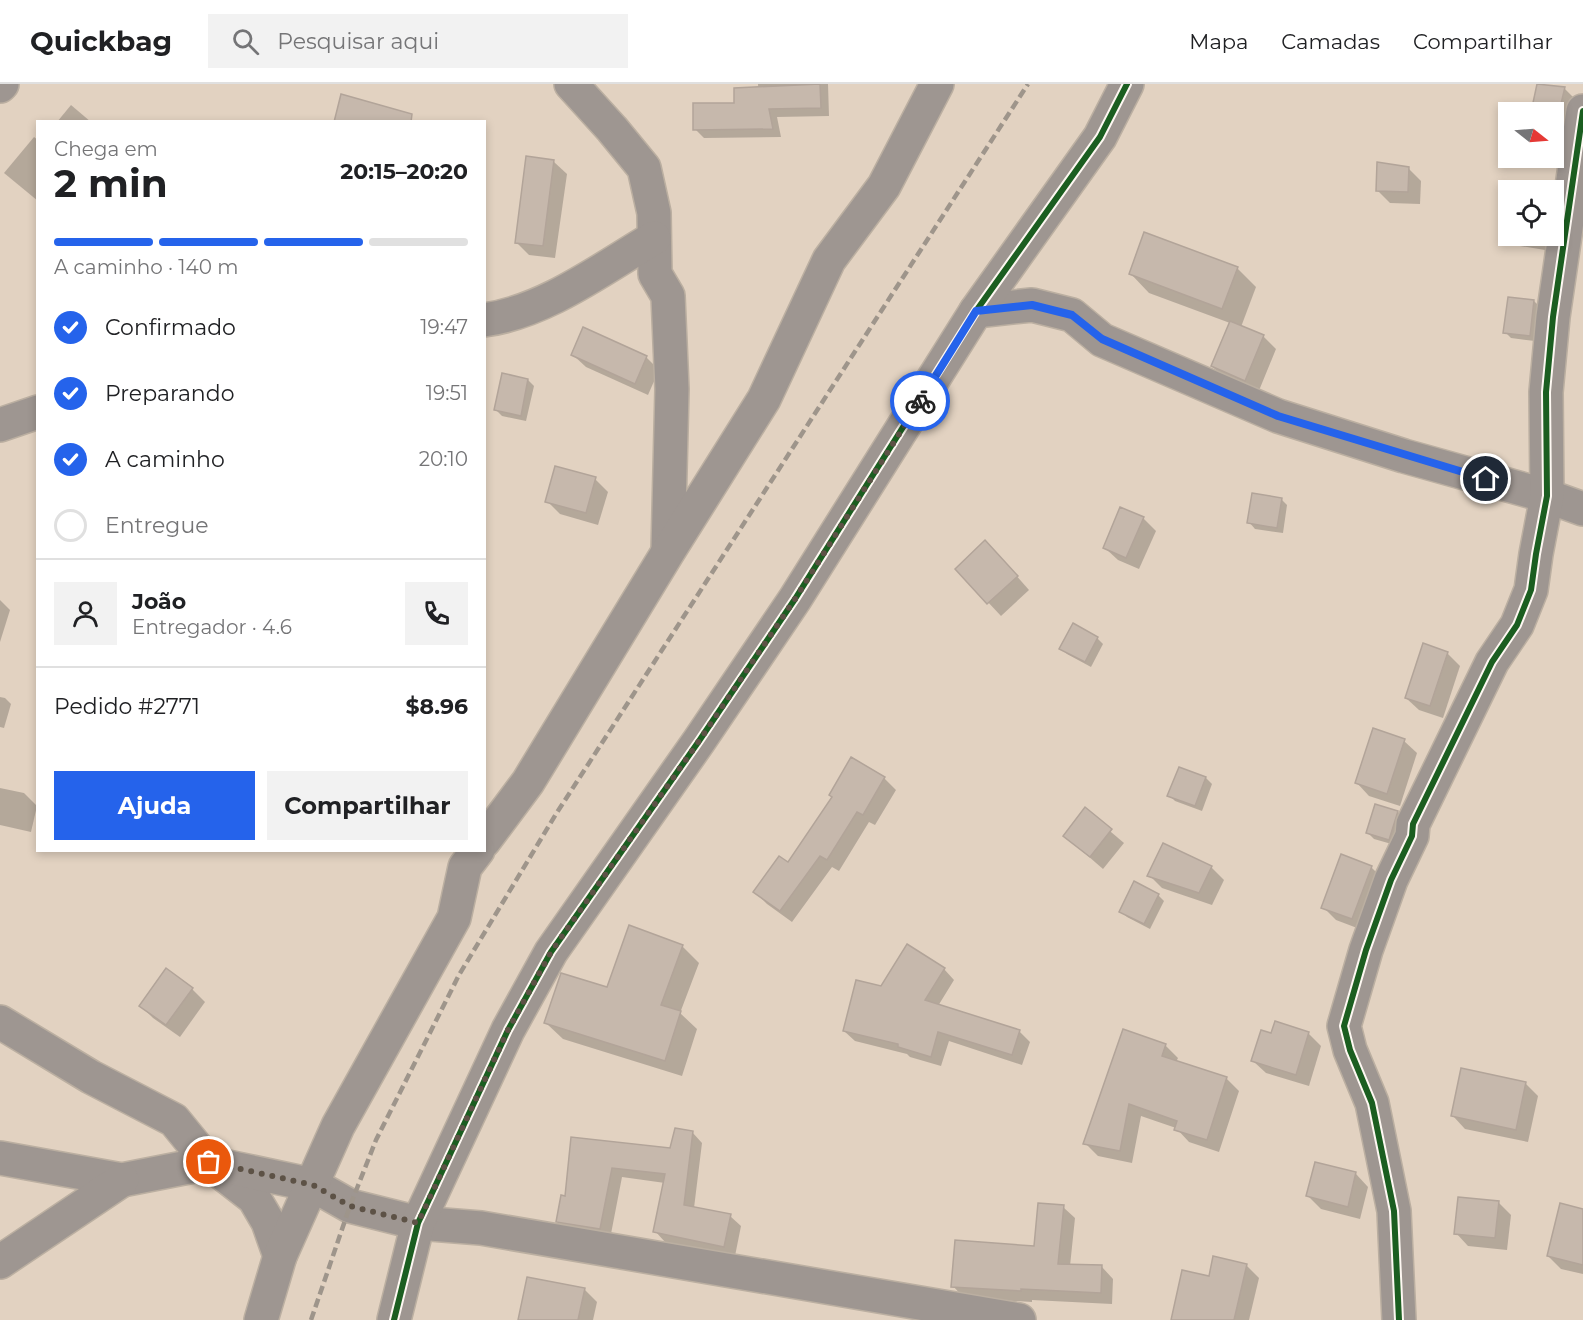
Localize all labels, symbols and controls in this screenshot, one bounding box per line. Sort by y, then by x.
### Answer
search box [208,14,628,68]
text: Quickbag [30,24,172,58]
icon: search [229,25,262,58]
text: Pesquisar aqui [277,28,439,55]
text: Mapa [1189,29,1248,54]
text: Camadas [1281,29,1380,54]
text: Compartilhar [1413,29,1553,54]
north arrow [1498,102,1564,168]
map controls [1498,102,1564,246]
text: Chega em [54,137,158,161]
text: 20:15–20:20 [340,158,468,185]
text: 2 min [54,159,168,207]
button: locate [1498,180,1564,246]
text: A caminho · 140 m [54,255,238,279]
icon: check [54,311,87,344]
text: Confirmado [105,314,236,341]
text: 19:47 [420,315,468,339]
courier [890,371,950,431]
icon: check [54,377,87,410]
text: Preparando [105,380,234,407]
text: 19:51 [426,381,468,405]
icon: bike [904,385,937,418]
icon: check [54,443,87,476]
text: A caminho [105,446,225,473]
text: 20:10 [419,447,468,471]
pin [1460,453,1511,504]
icon: home [1469,462,1502,495]
text: Entregue [105,512,209,539]
button: person [54,582,117,645]
button: phone [405,582,468,645]
text: João [132,588,186,615]
text: Entregador · 4.6 [132,615,292,639]
text: Pedido #2771 [54,693,200,720]
text: $8.96 [405,693,468,720]
button: Ajuda [54,771,255,840]
button: Compartilhar [267,771,468,840]
pin [183,1136,234,1187]
icon: bag [192,1145,225,1178]

